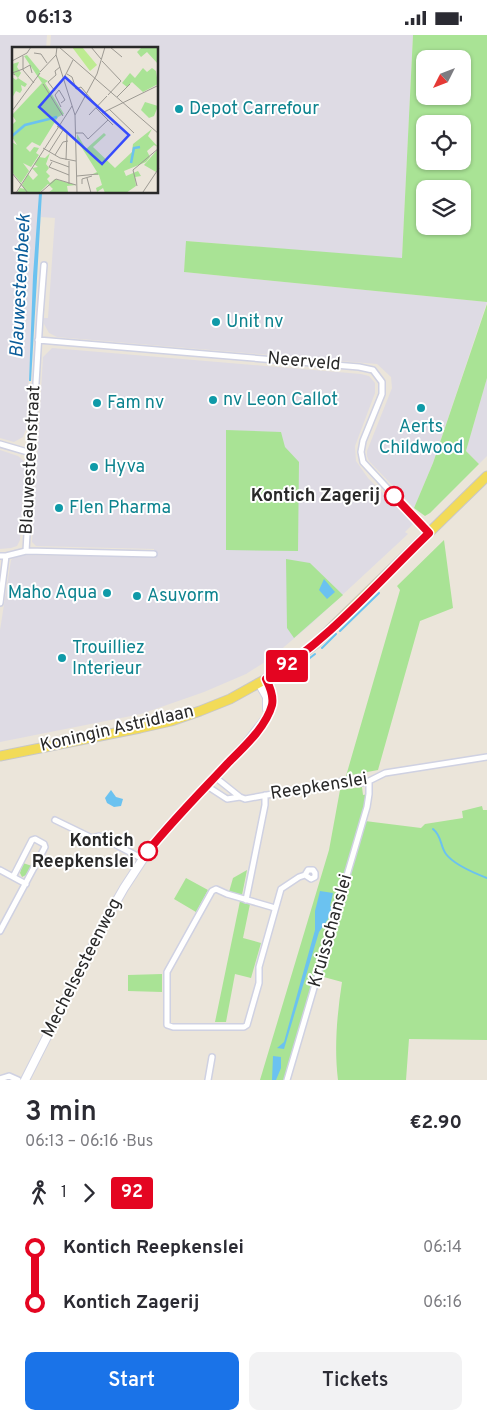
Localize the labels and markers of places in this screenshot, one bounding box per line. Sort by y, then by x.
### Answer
place label: Depot Carrefour [189,98,319,121]
marker: Depot Carrefour [173,103,185,115]
place label: Unit nv [226,311,283,334]
marker: Unit nv [210,316,222,328]
place label: nv Leon Callot [223,389,338,412]
place label: Fam nv [107,392,164,415]
marker: nv Leon Callot [207,394,219,406]
marker: Fam nv [91,397,103,409]
marker: Aerts Childwood [415,402,427,414]
place label: Aerts Childwood [379,416,463,460]
place label: Hyva [104,456,145,479]
marker: Hyva [88,461,100,473]
place label: Kontich Zagerij [251,485,380,508]
marker: Kontich Zagerij [384,486,404,506]
place label: Flen Pharma [69,497,171,520]
marker: Flen Pharma [53,502,65,514]
place label: Maho Aqua [8,582,97,605]
place label: Asuvorm [147,585,219,608]
marker: Maho Aqua [101,587,113,599]
marker: Asuvorm [131,590,143,602]
place label: Trouilliez Interieur [72,637,145,681]
marker: Trouilliez Interieur [56,652,68,664]
place label: Kontich Reepkenslei [32,830,134,874]
marker: Kontich Reepkenslei [138,841,158,861]

